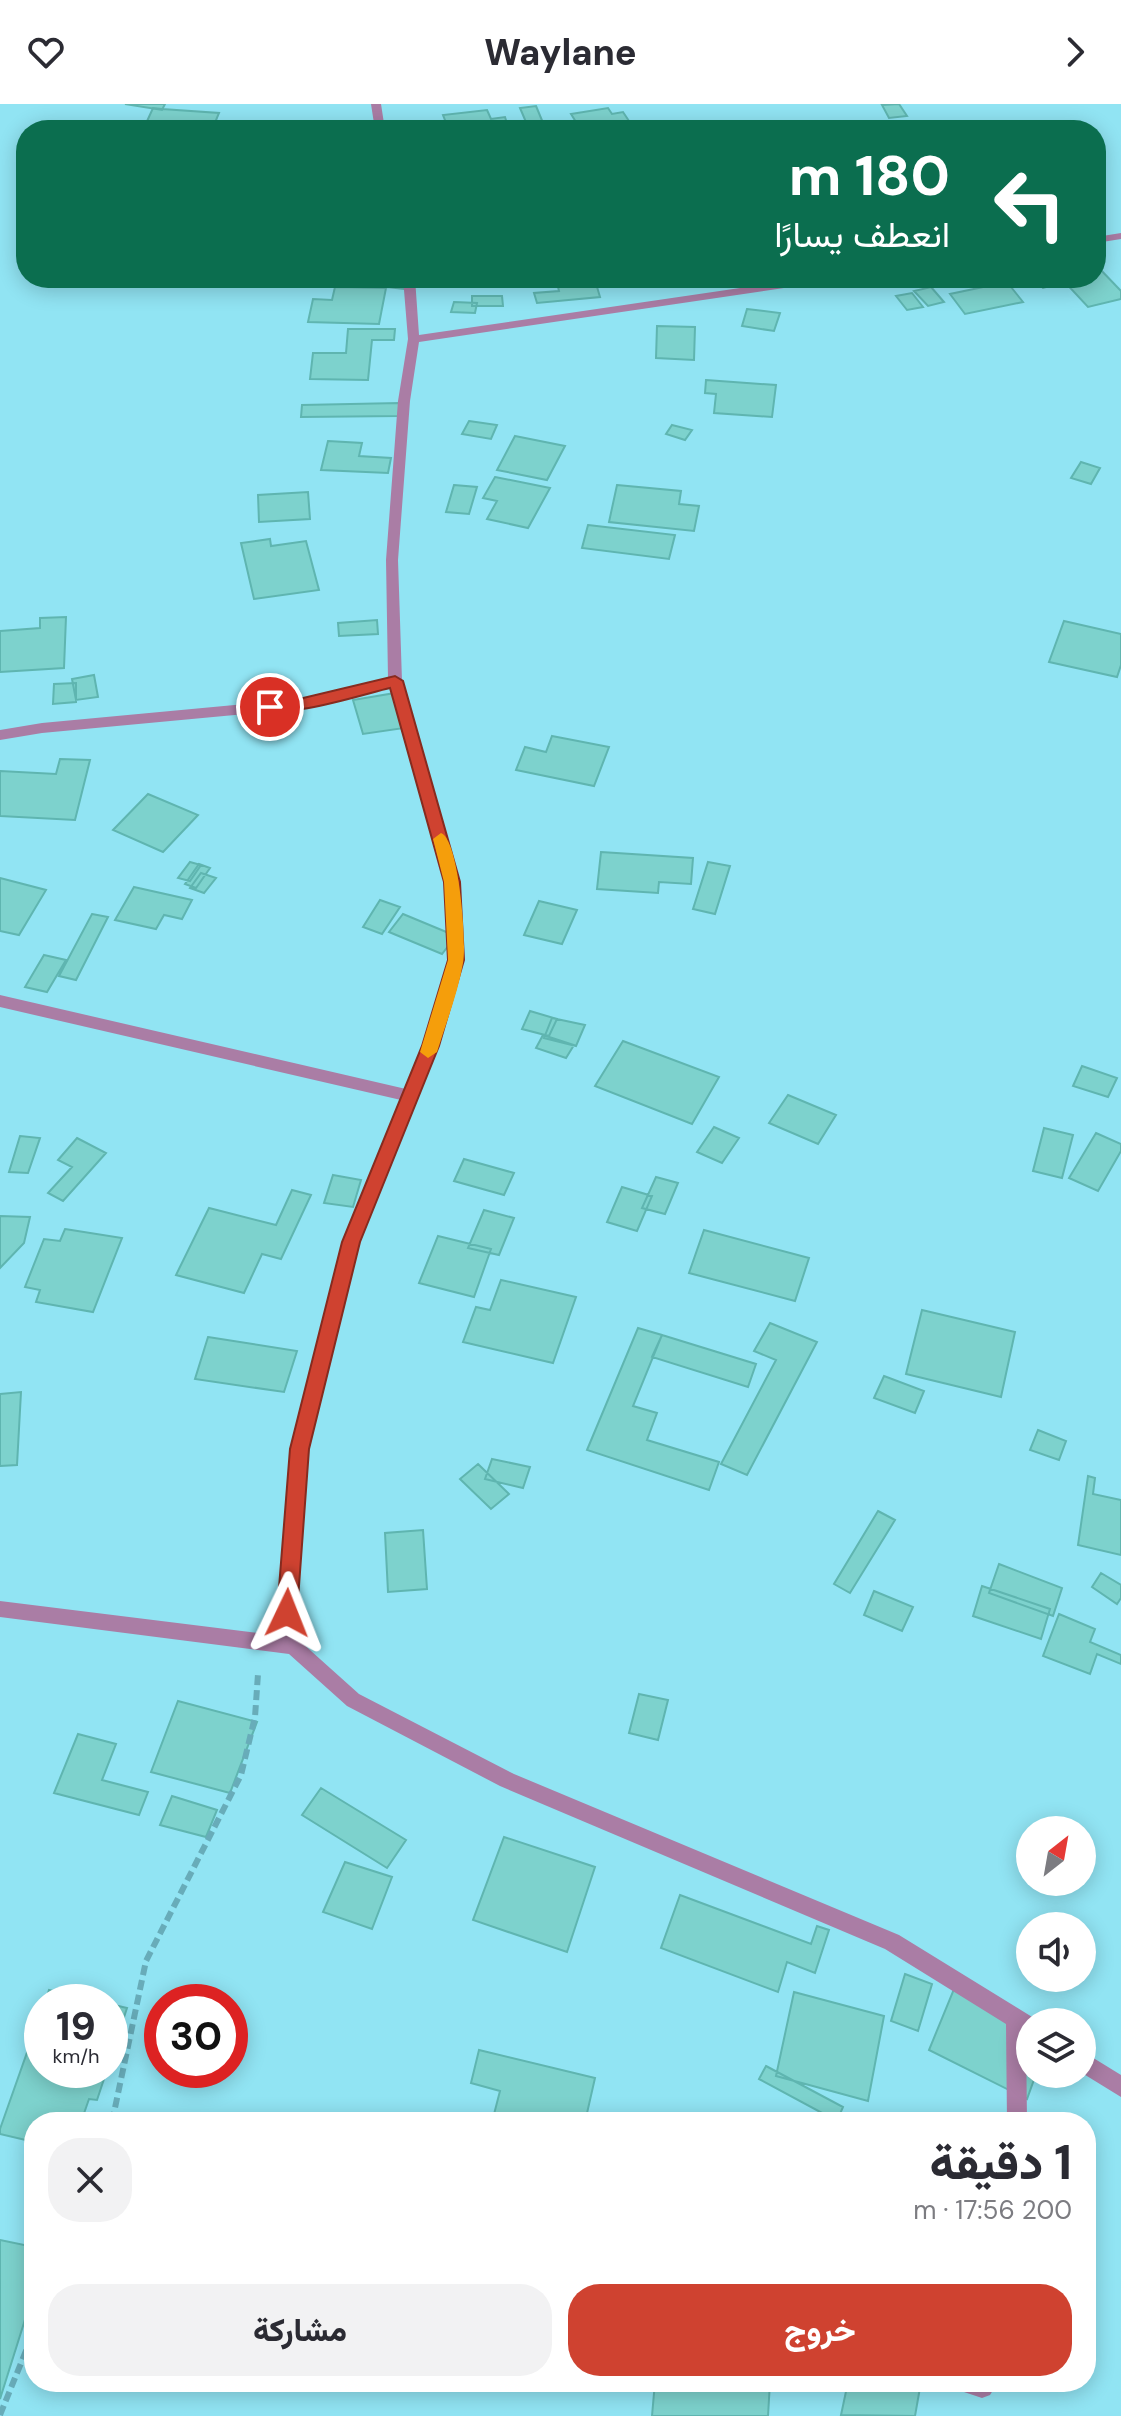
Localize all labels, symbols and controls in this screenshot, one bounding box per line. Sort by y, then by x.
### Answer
text: Waylane [484,29,637,76]
icon: heart [24,30,68,74]
icon: forward [1053,30,1097,74]
text: 180 m [789,139,950,212]
icon: left [978,152,1082,256]
text: انعطف يسارًا [774,211,950,258]
pin [236,673,304,741]
icon: arrive [248,685,292,729]
position arrow [245,1571,329,1655]
north arrow [1016,1816,1096,1896]
map controls [1016,1816,1096,2088]
button: sound [1016,1912,1096,1992]
speed limit sign: 30 [144,1984,248,2088]
text: 19 [56,2000,96,2052]
button: layers [1016,2008,1096,2088]
text: km/h [52,2043,100,2069]
text: 1 دقيقة [929,2131,1072,2194]
button: close [48,2138,132,2222]
text: 200 m · 17:56 [913,2193,1072,2227]
button: مشاركة [48,2284,552,2376]
button: خروج [568,2284,1072,2376]

